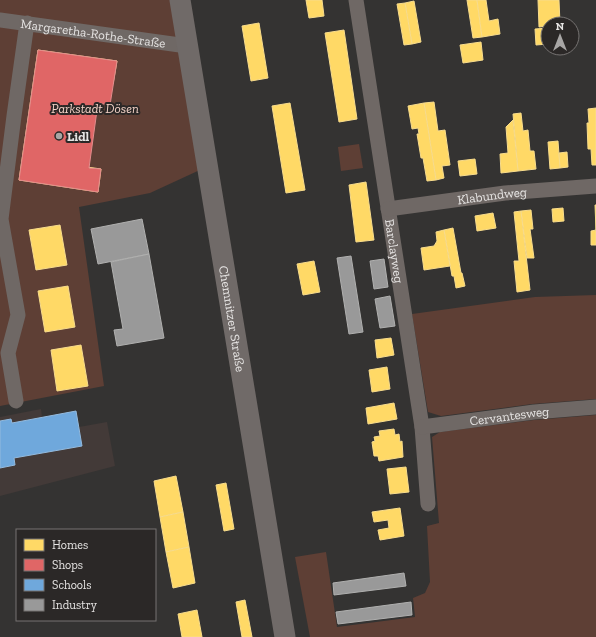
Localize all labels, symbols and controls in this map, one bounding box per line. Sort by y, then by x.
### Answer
street label: Margaretha-Rothe-Straße [20,16,166,51]
north arrow [540,16,580,56]
text: N [556,20,565,33]
park label: Parkstadt Dösen [51,101,139,116]
place label: Lidl [67,129,90,144]
marker: Lidl [54,131,64,141]
street label: Klabundweg [456,184,527,207]
street label: Barclayweg [382,218,407,284]
street label: Chemnitzer Straße [216,265,248,373]
street label: Cervantesweg [469,404,550,429]
legend [16,529,156,621]
text: Homes [52,538,88,552]
text: Shops [52,558,83,572]
text: Schools [52,578,91,592]
text: Industry [52,598,98,612]

